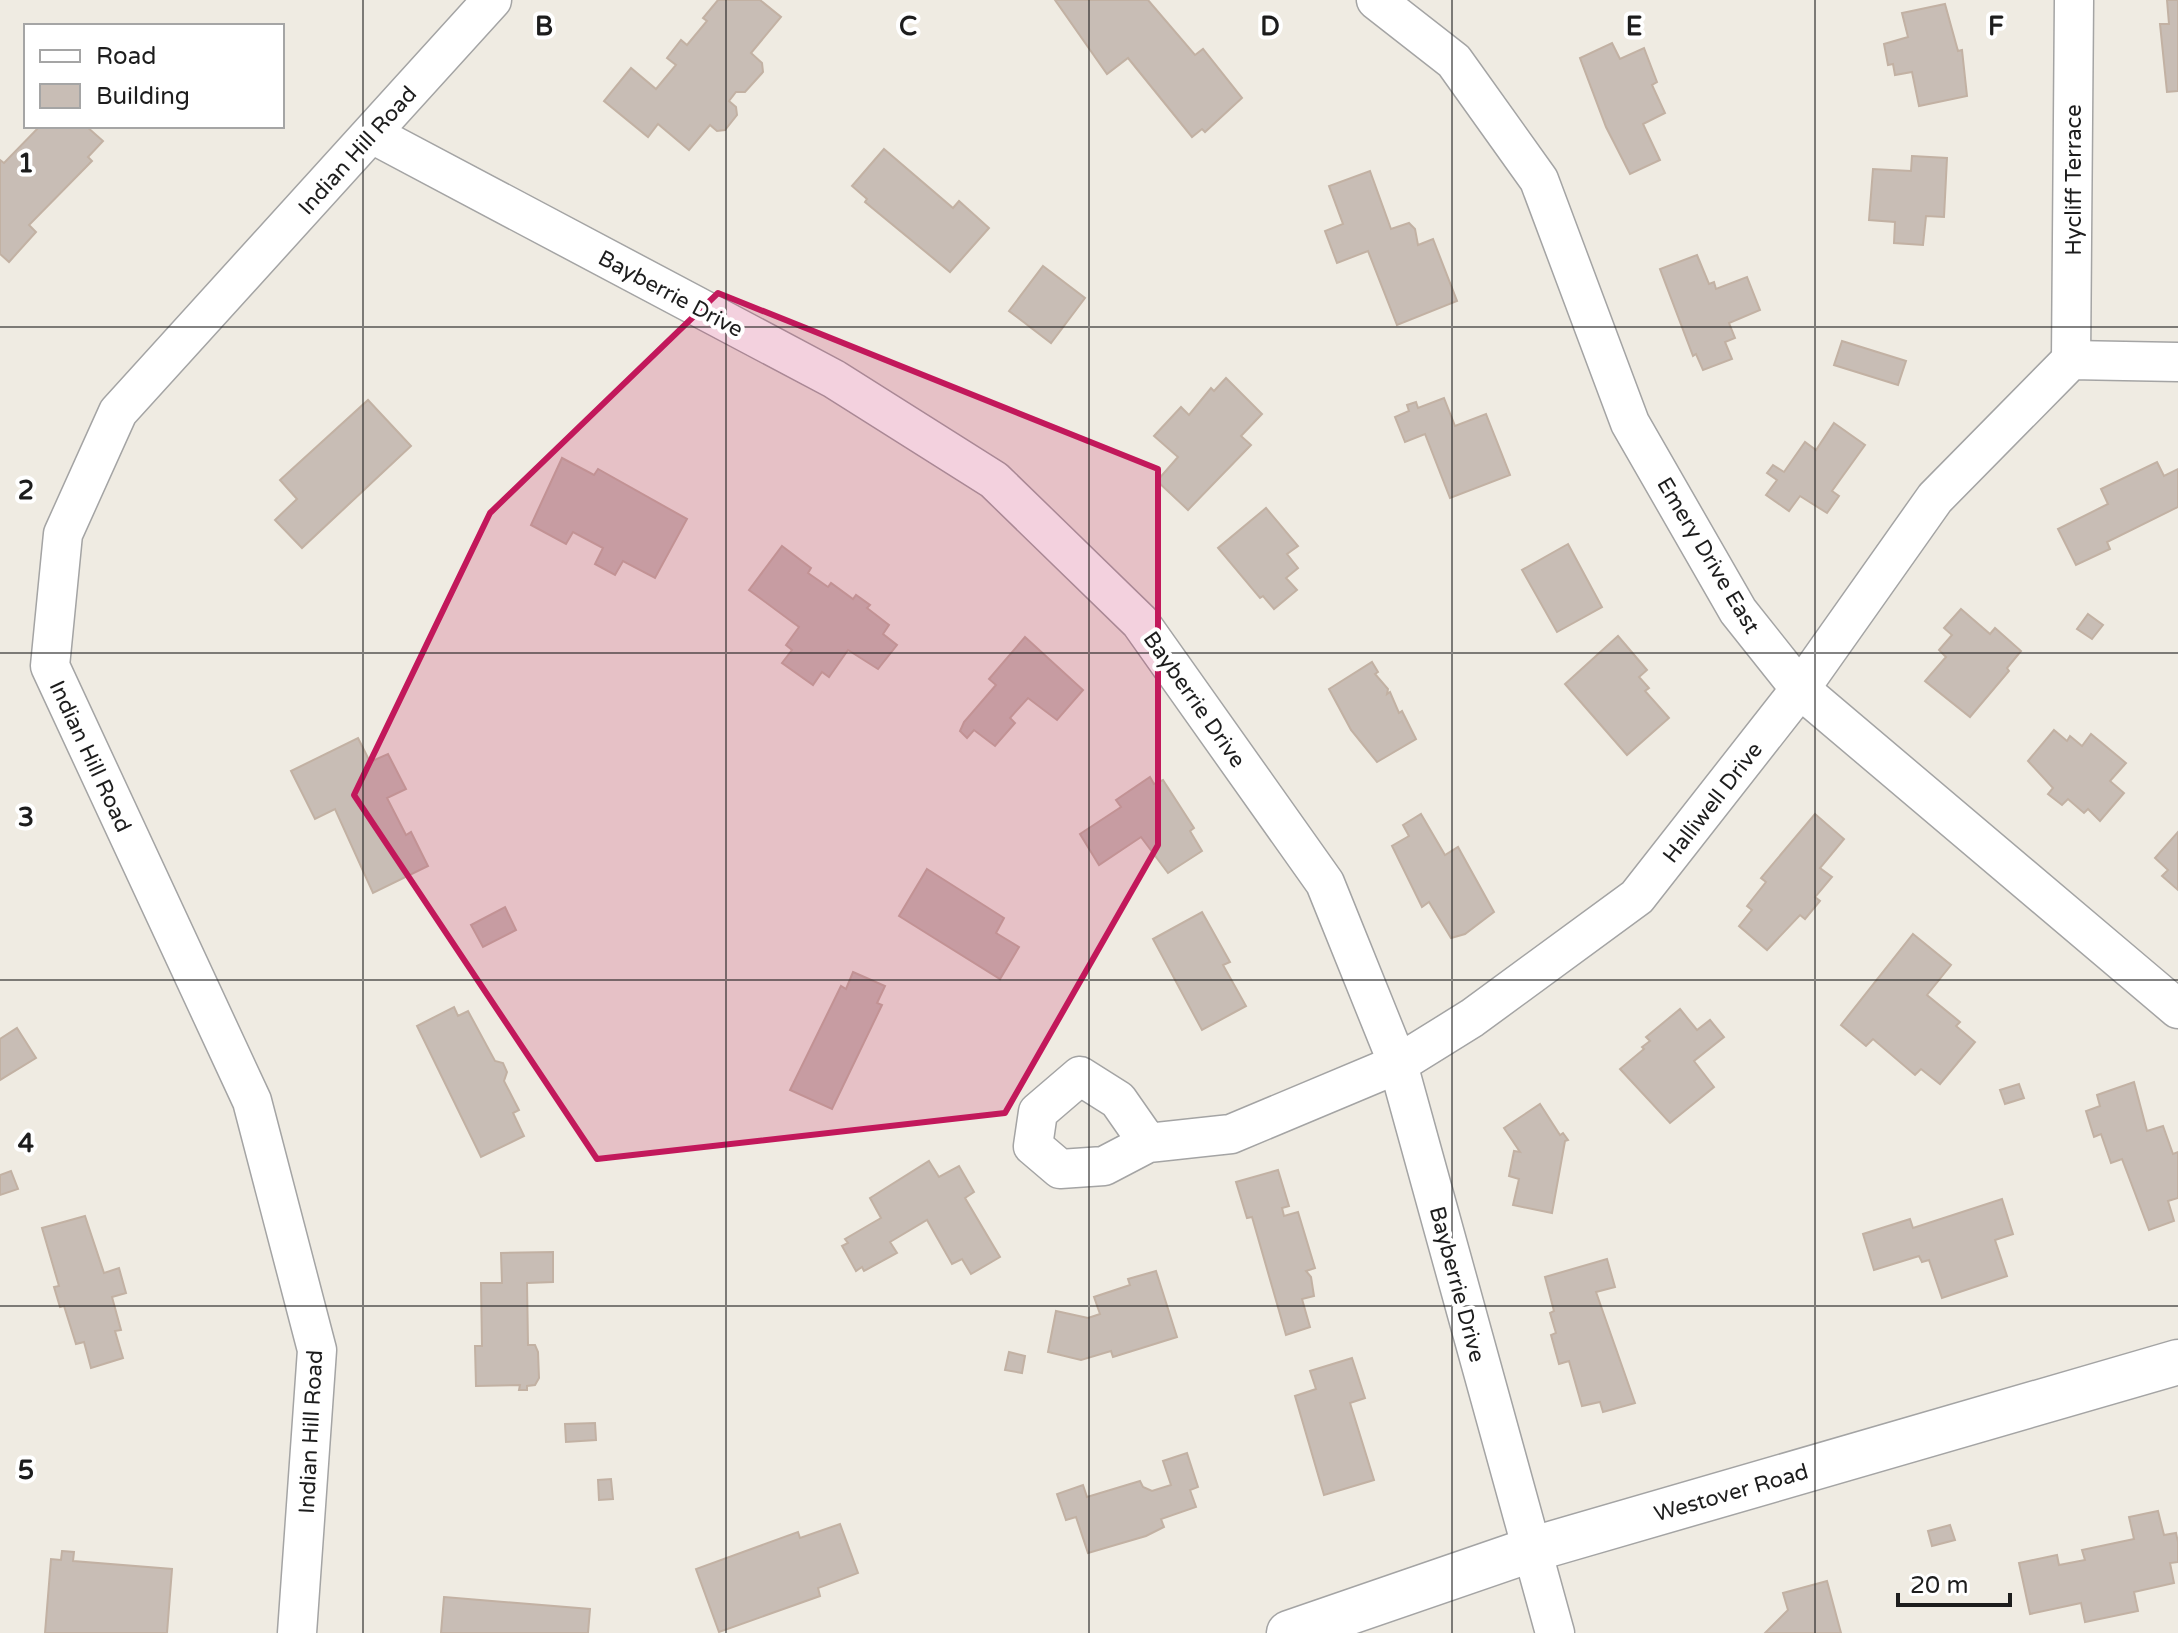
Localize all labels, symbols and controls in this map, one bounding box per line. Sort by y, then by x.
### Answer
text: B [535,11,553,42]
text: C [899,11,917,42]
text: D [1260,11,1280,42]
text: E [1626,11,1642,42]
text: F [1988,11,2004,42]
legend [24,24,284,128]
text: Road [96,42,156,71]
street label: Indian Hill Road [293,81,422,220]
text: Building [96,82,190,111]
street label: Hycliff Terrace [2061,104,2087,256]
text: 1 [18,148,34,179]
street label: Bayberrie Drive [594,245,747,343]
street label: Emery Drive East [1651,473,1765,638]
text: 2 [18,475,34,506]
street label: Bayberrie Drive [1138,626,1251,773]
street label: Indian Hill Road [44,677,137,836]
street label: Halliwell Drive [1658,737,1768,868]
text: 3 [18,802,34,833]
text: 4 [18,1128,34,1159]
street label: Bayberrie Drive [1424,1203,1490,1365]
street label: Indian Hill Road [294,1349,328,1515]
text: 5 [18,1455,34,1486]
street label: Westover Road [1651,1459,1811,1527]
scale bar [1898,1557,2010,1607]
text: 20 m [1910,1571,1968,1600]

